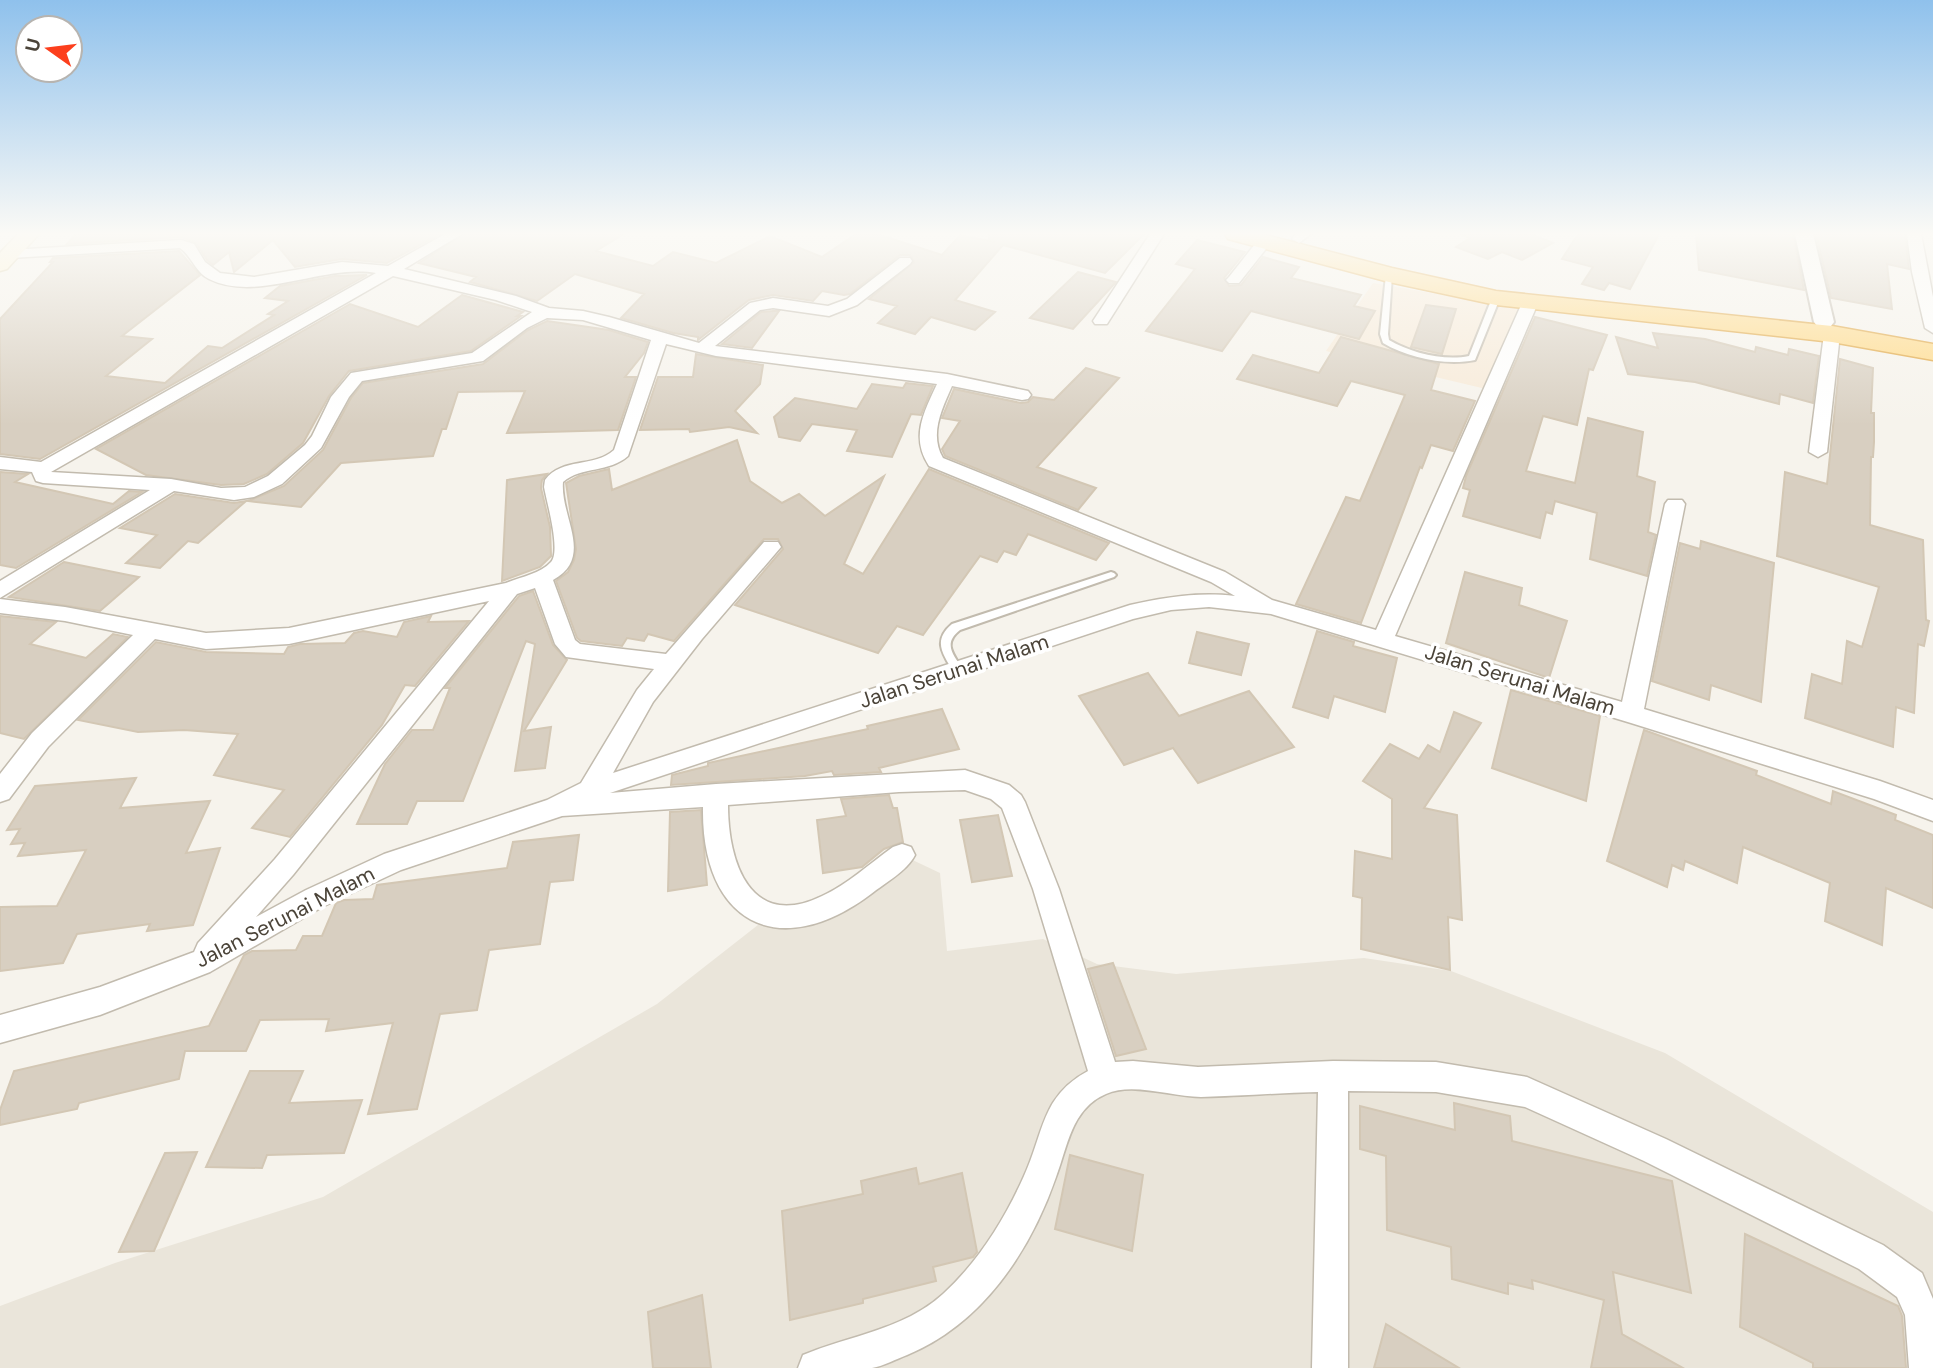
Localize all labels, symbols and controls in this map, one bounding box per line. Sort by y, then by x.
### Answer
north arrow [14,14,84,84]
text: U [19,36,47,54]
street label: Jalan Serunai Malam [856,627,1052,715]
street label: Jalan Serunai Malam [1421,638,1619,722]
street label: Jalan Serunai Malam [191,860,379,974]

